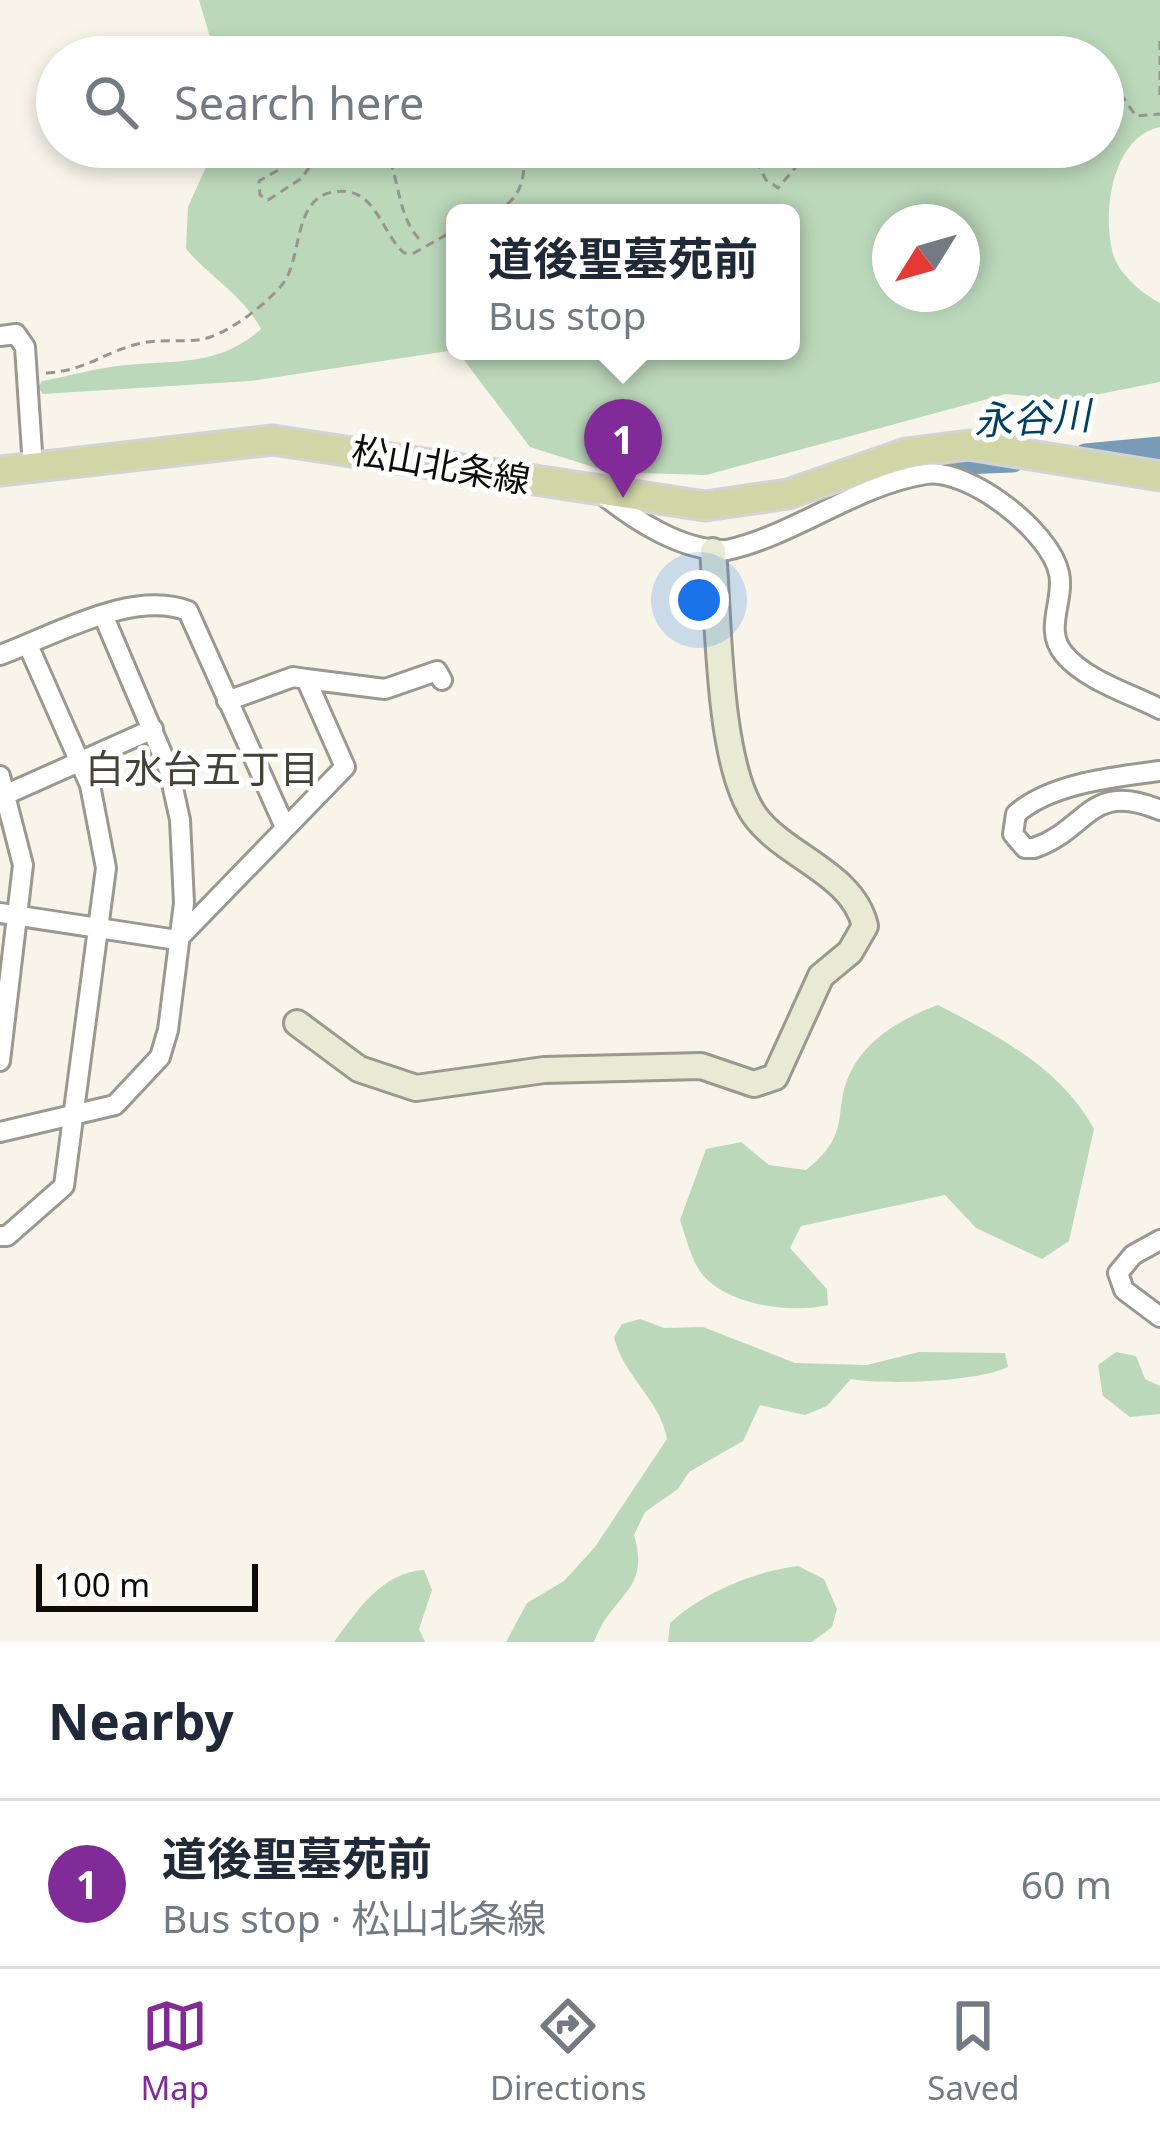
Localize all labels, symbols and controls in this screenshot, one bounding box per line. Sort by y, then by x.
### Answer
search box [36,36,1124,168]
icon: search [78,69,144,135]
text: Search here [174,72,424,133]
popup [446,204,800,360]
north arrow [872,204,980,312]
text: 道後聖墓苑前 [488,227,758,288]
text: Bus stop [488,288,647,341]
water label: 永谷川 [972,387,1096,446]
pin: 1 [584,399,662,498]
street label: 松山北条線 [348,425,534,504]
your location [669,570,729,630]
district label: 白水台五丁目 [85,741,319,794]
scale bar [36,1558,258,1611]
text: 100 m [54,1562,150,1607]
text: Nearby [48,1685,234,1755]
text: 道後聖墓苑前 [162,1827,432,1888]
text: 1 [76,1857,98,1910]
text: 60 m [1021,1857,1112,1910]
text: Bus stop · 松山北条線 [162,1891,546,1944]
tab: Map [140,1993,209,2110]
tab: Directions [490,1993,647,2110]
tab: Saved [927,1993,1020,2110]

